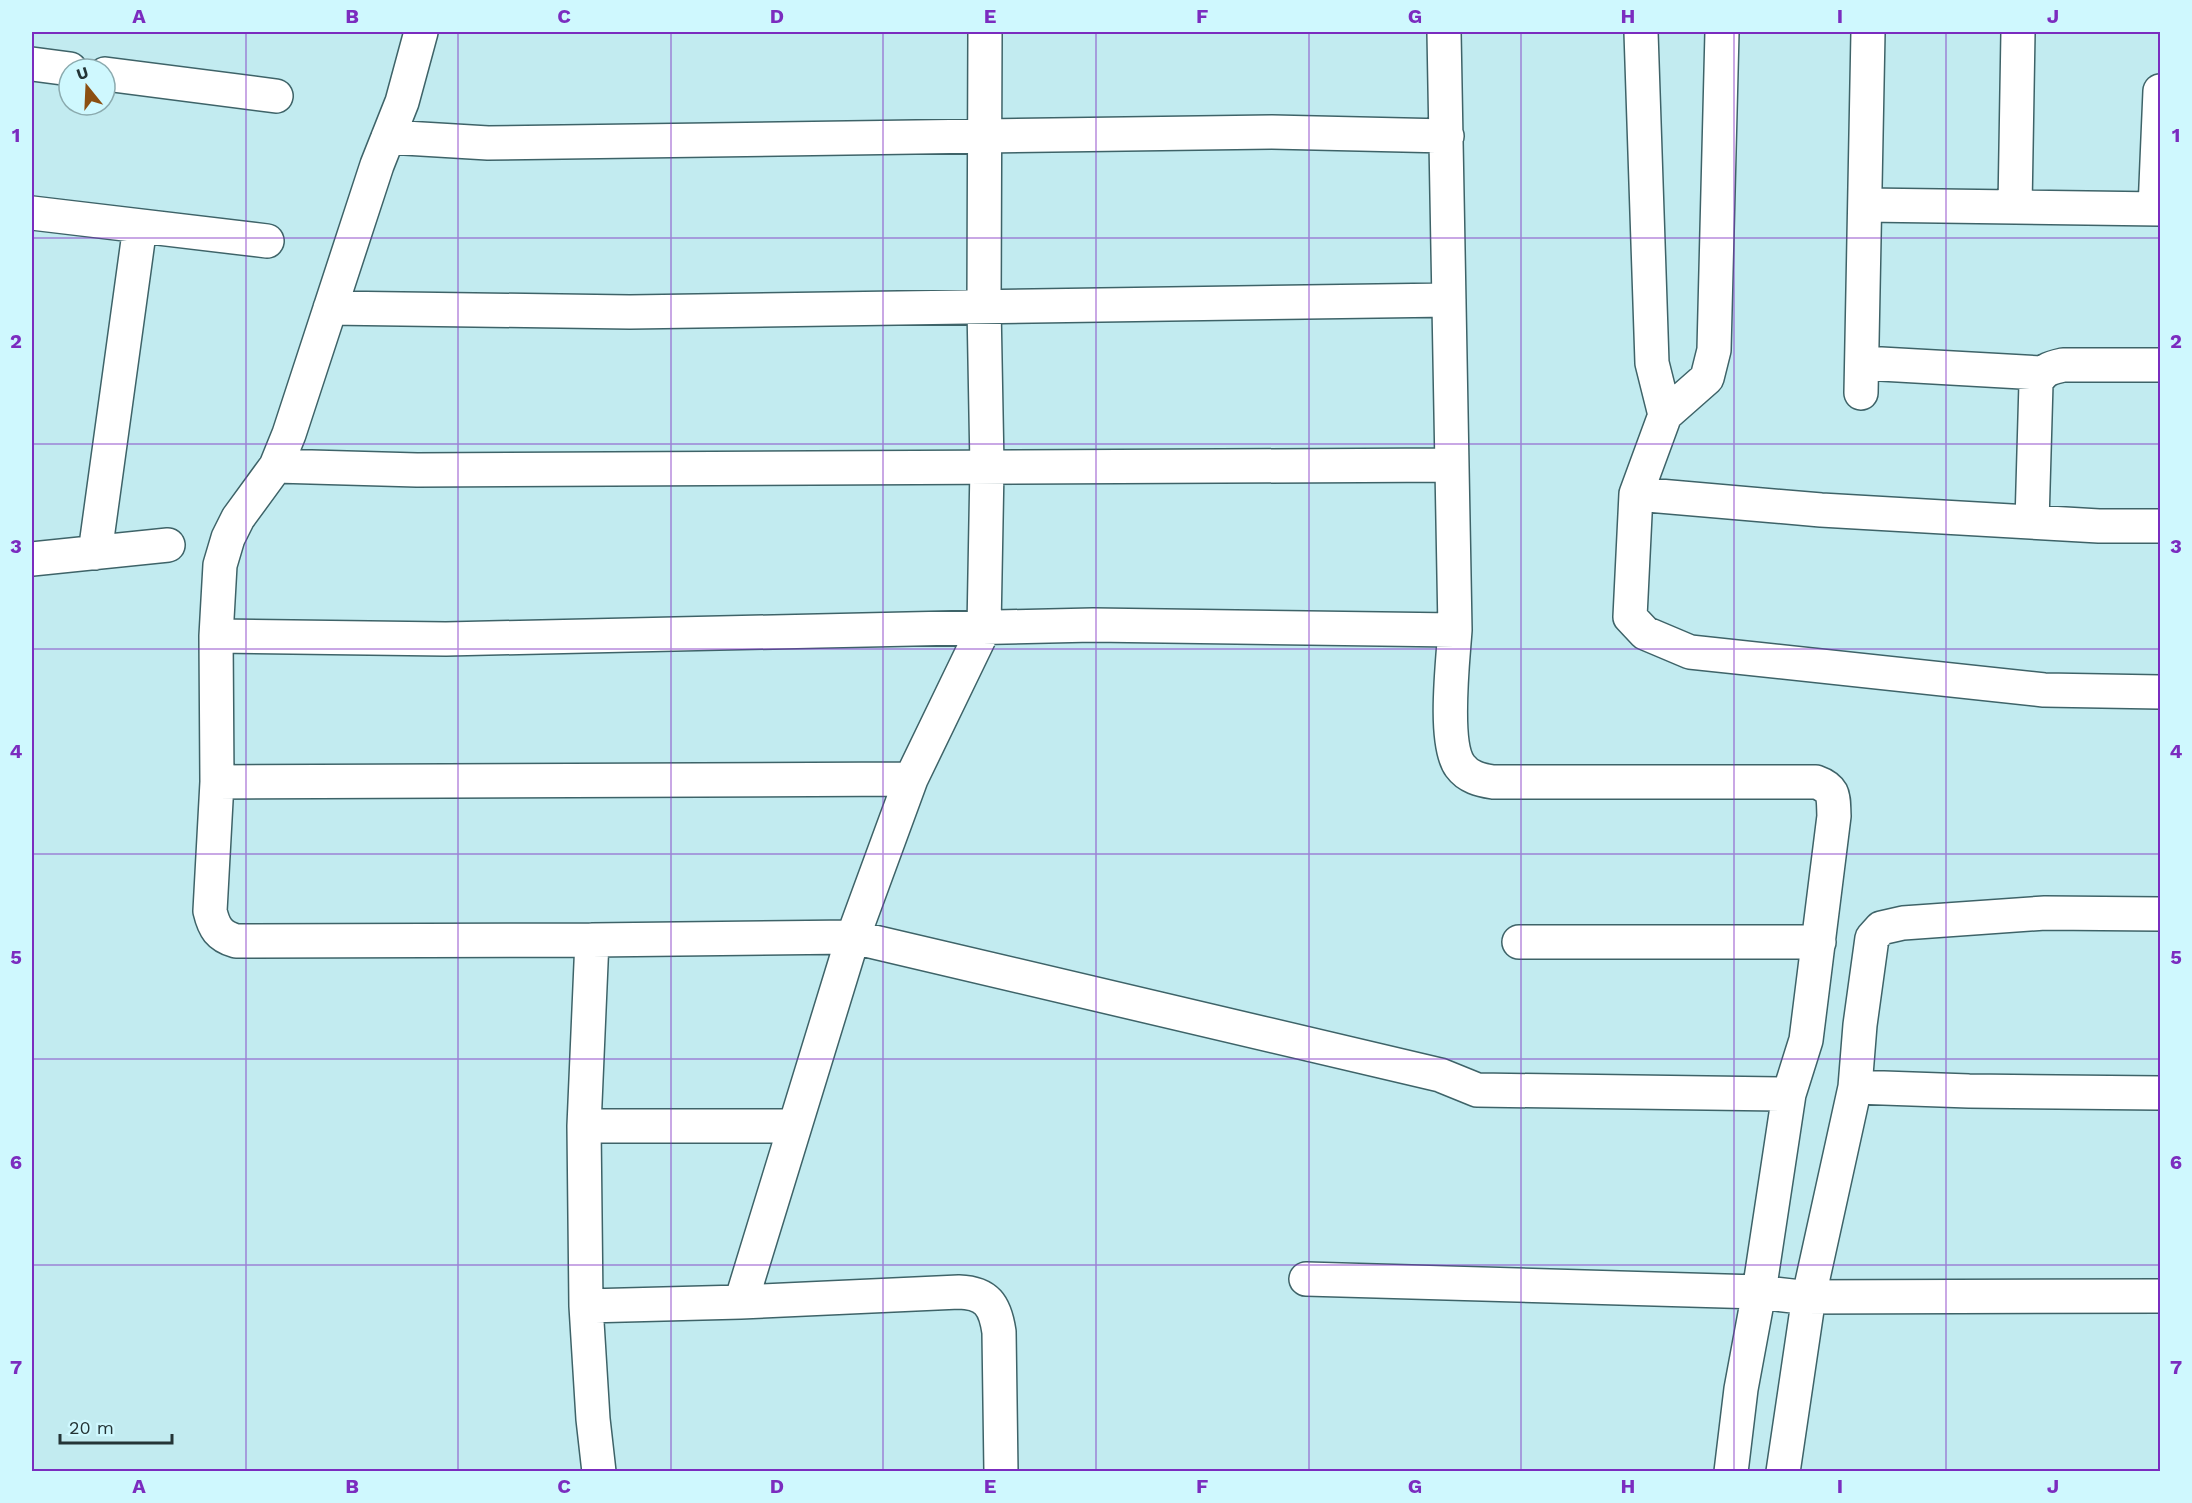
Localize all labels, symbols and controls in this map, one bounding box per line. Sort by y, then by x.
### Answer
text: A [132,4,146,28]
text: B [345,4,359,28]
text: C [557,4,571,28]
text: D [770,4,784,28]
text: E [984,4,996,28]
text: F [1196,4,1208,28]
text: G [1408,4,1422,28]
text: H [1621,4,1635,28]
text: I [1837,4,1843,28]
text: J [2047,4,2059,28]
north arrow [57,57,117,117]
text: U [74,62,91,84]
text: 1 [12,123,20,147]
text: 1 [2172,123,2180,147]
text: 2 [10,329,22,353]
text: 2 [2170,329,2182,353]
text: 3 [10,534,22,558]
text: 3 [2170,534,2182,558]
text: 4 [10,739,23,763]
text: 4 [2170,739,2183,763]
text: 5 [10,945,22,969]
text: 5 [2170,945,2182,969]
text: 6 [10,1150,22,1174]
text: 6 [2170,1150,2182,1174]
text: 7 [10,1355,22,1379]
text: 7 [2170,1355,2182,1379]
scale bar [60,1407,172,1445]
text: 20 m [69,1417,114,1438]
text: A [132,1474,146,1498]
text: B [345,1474,359,1498]
text: C [557,1474,571,1498]
text: D [770,1474,784,1498]
text: E [984,1474,996,1498]
text: F [1196,1474,1208,1498]
text: G [1408,1474,1422,1498]
text: H [1621,1474,1635,1498]
text: I [1837,1474,1843,1498]
text: J [2047,1474,2059,1498]

